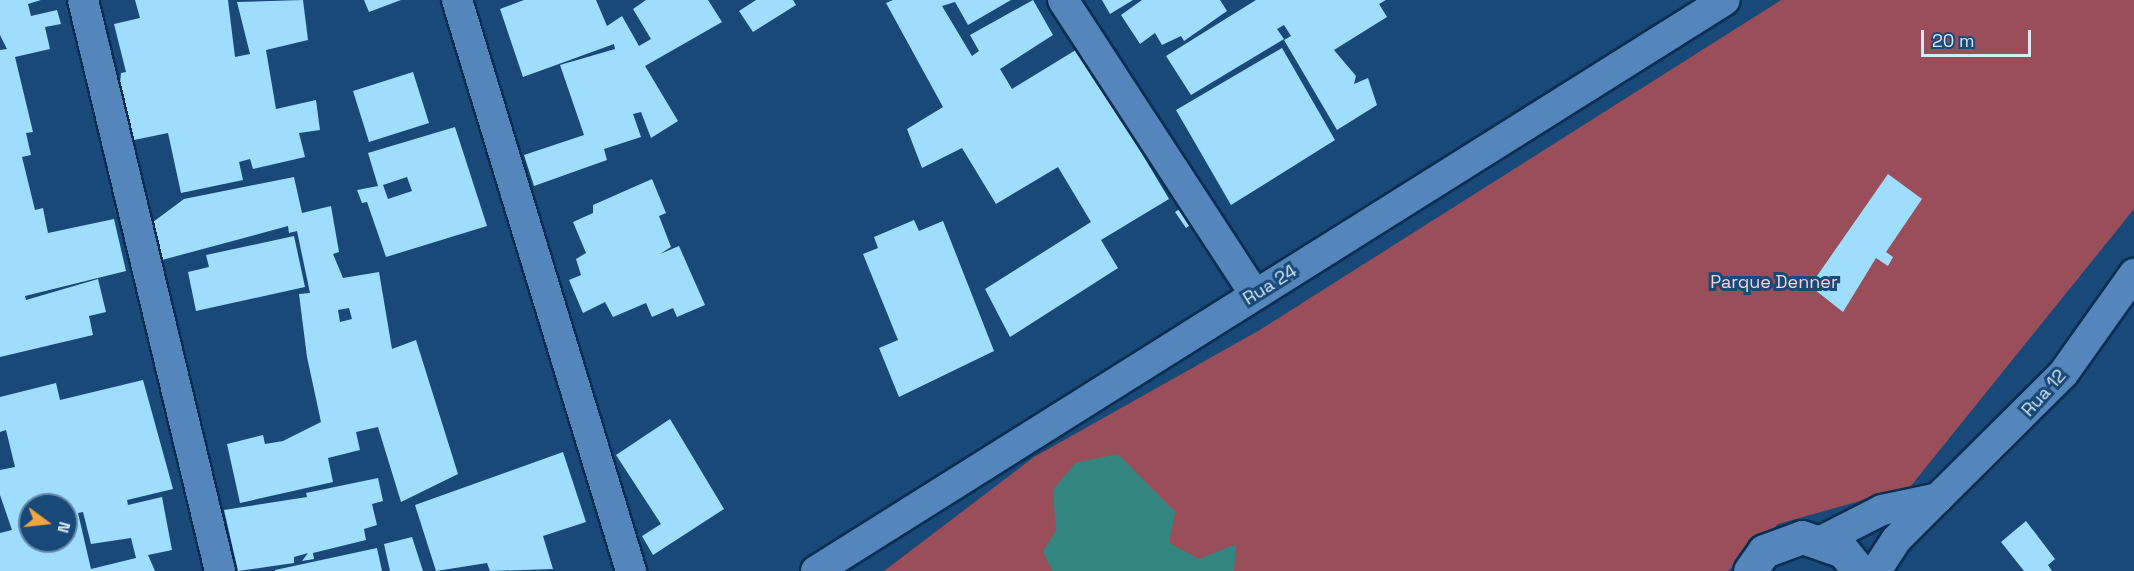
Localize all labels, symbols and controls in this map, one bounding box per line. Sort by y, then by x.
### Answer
scale bar [1924,18,2034,56]
text: 20 m [1932,29,1975,52]
street label: Rua 24 [1239,260,1301,310]
park label: Parque Denner [1710,271,1838,293]
street label: Rua 12 [2017,365,2071,421]
north arrow [18,493,78,553]
text: N [52,519,75,535]

